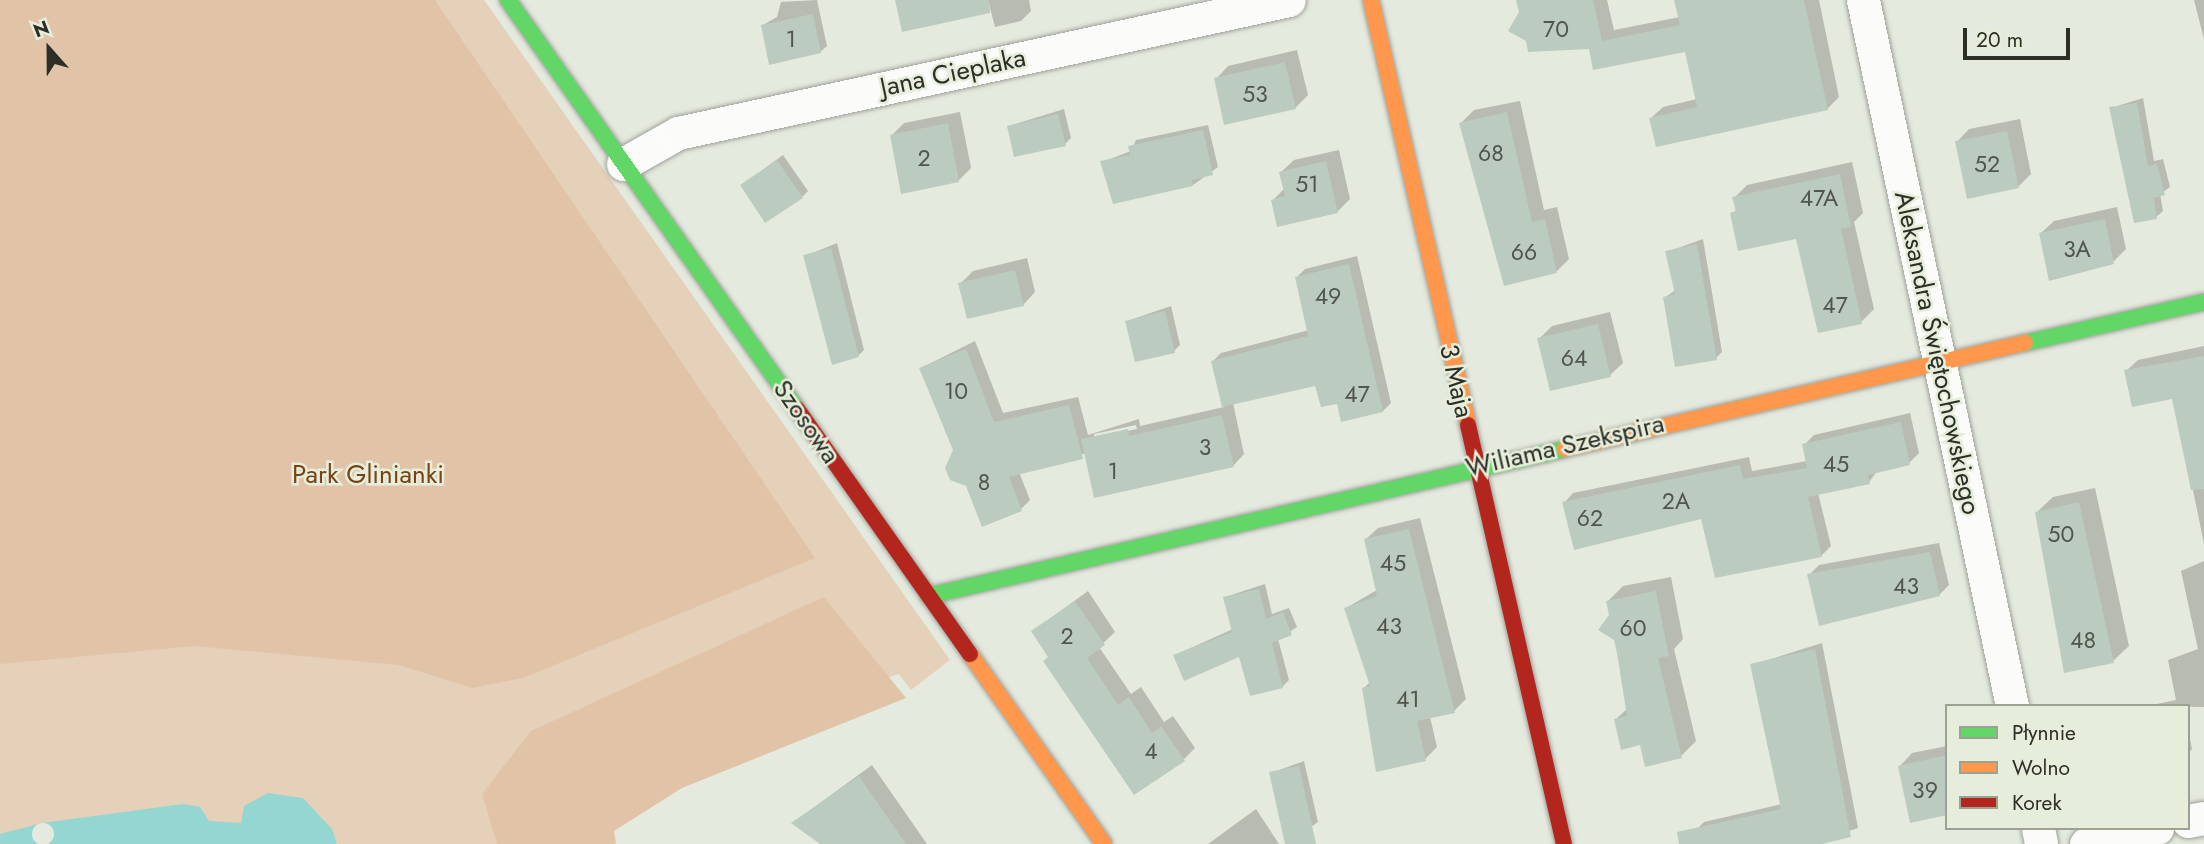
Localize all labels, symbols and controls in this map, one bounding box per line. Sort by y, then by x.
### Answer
north arrow [14,14,84,84]
text: N [29,14,53,44]
scale bar [1966,14,2073,58]
house number: 70 [1543,15,1569,43]
house number: 1 [786,25,796,53]
text: 20 m [1976,25,2023,55]
street label: Jana Cieplaka [877,42,1029,104]
house number: 53 [1242,80,1268,108]
house number: 68 [1478,139,1504,167]
house number: 2 [917,144,931,172]
house number: 52 [1974,150,2000,178]
house number: 51 [1295,170,1319,198]
house number: 47A [1800,184,1838,212]
street label: Aleksandra Świętochowskiego [1887,188,1987,518]
house number: 3A [2063,235,2091,263]
house number: 66 [1511,238,1537,266]
house number: 49 [1315,282,1341,310]
house number: 47 [1822,291,1848,319]
street label: 3 Maja [1432,341,1480,421]
house number: 64 [1561,344,1587,372]
street label: Szosowa [766,374,846,470]
house number: 10 [944,377,968,405]
house number: 47 [1344,380,1370,408]
street label: Wiliama Szekspira [1463,408,1667,484]
house number: 3 [1199,433,1211,461]
house number: 45 [1823,450,1849,478]
house number: 1 [1108,457,1118,485]
park label: Park Glinianki [292,459,444,491]
house number: 8 [978,468,990,496]
house number: 2A [1662,487,1690,515]
house number: 62 [1577,504,1603,532]
house number: 50 [2048,520,2074,548]
house number: 45 [1380,549,1406,577]
house number: 43 [1893,572,1919,600]
house number: 43 [1376,612,1402,640]
house number: 60 [1619,614,1647,642]
house number: 2 [1060,622,1074,650]
house number: 48 [2070,626,2096,654]
house number: 41 [1396,685,1420,713]
legend [1945,704,2190,830]
text: Płynnie [2012,718,2076,748]
house number: 4 [1144,737,1158,765]
text: Wolno [2012,753,2070,783]
house number: 39 [1912,776,1938,804]
text: Korek [2012,788,2062,818]

